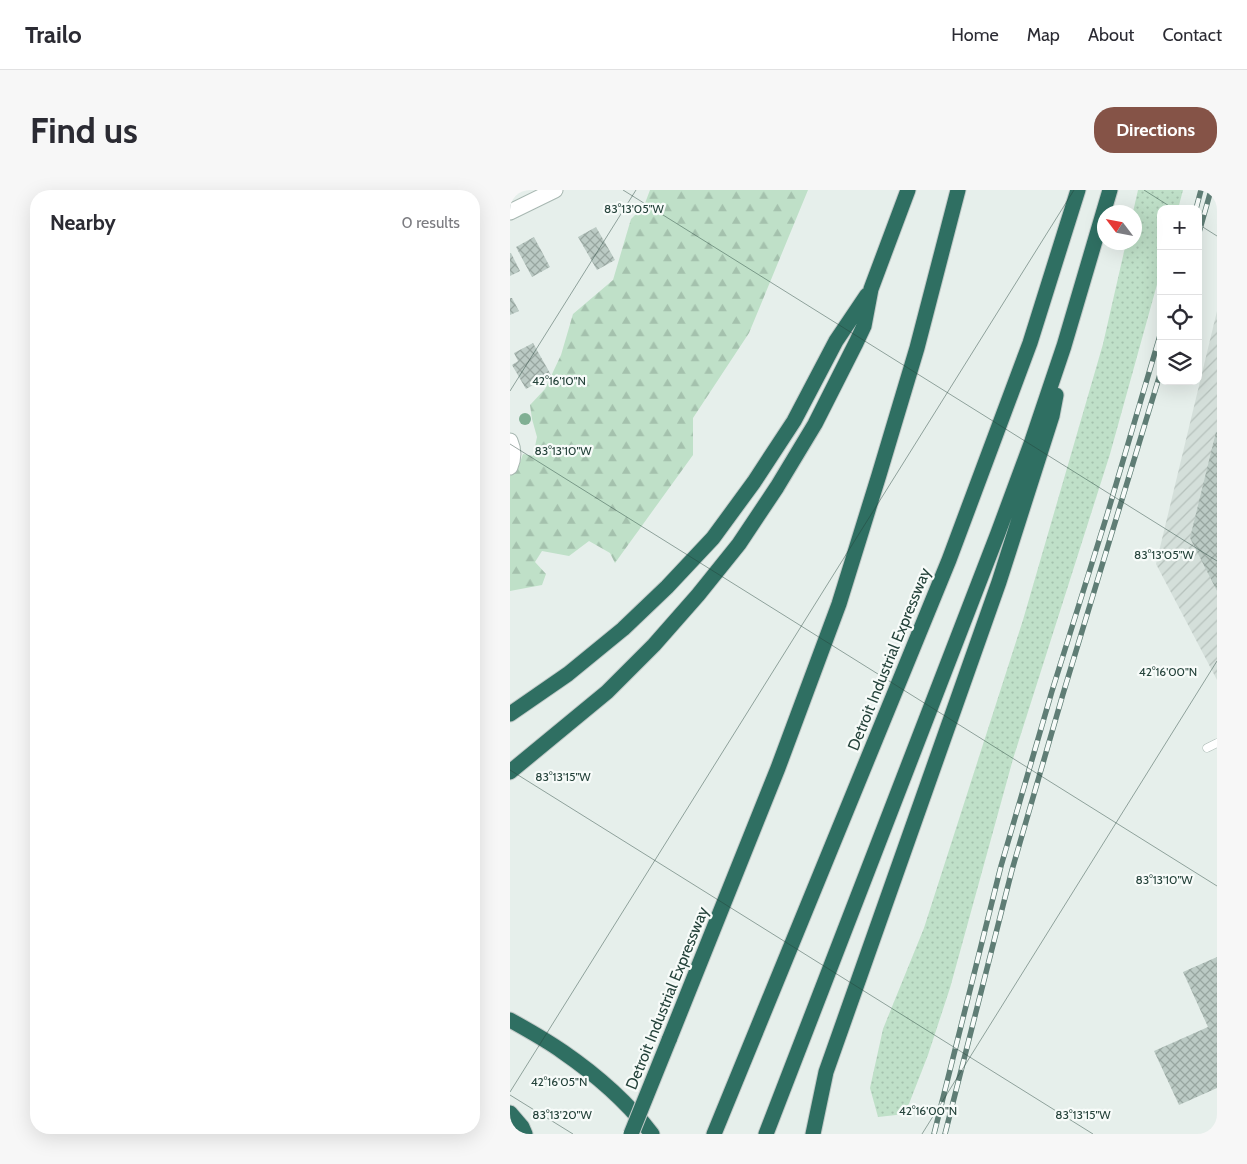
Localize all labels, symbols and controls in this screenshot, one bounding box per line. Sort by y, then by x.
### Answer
text: Trailo [25,20,82,49]
text: Home [951,24,999,46]
text: Map [1027,24,1060,46]
text: About [1088,24,1134,46]
text: Contact [1162,24,1222,46]
button: Directions [1094,107,1217,153]
text: Find us [30,109,138,152]
text: 83°13'05"W [604,201,665,216]
north arrow [1097,205,1142,250]
map controls [1157,205,1202,385]
button: + [1157,205,1202,250]
text: Nearby [50,210,116,235]
text: 0 results [401,213,460,232]
button: − [1157,250,1202,295]
button: locate [1157,295,1202,340]
button: layers [1157,340,1202,385]
text: 42°16'10"N [532,373,586,388]
text: 83°13'10"W [534,443,592,458]
text: 83°13'05"W [1134,547,1195,562]
street label: Detroit Industrial Expressway [844,565,934,753]
text: 42°16'00"N [1139,664,1197,679]
text: 83°13'15"W [535,769,591,784]
text: 83°13'10"W [1135,872,1193,887]
street label: Detroit Industrial Expressway [622,904,712,1092]
text: 42°16'05"N [531,1074,587,1089]
text: 42°16'00"N [899,1103,957,1118]
text: 83°13'20"W [532,1107,592,1122]
text: 83°13'15"W [1055,1107,1111,1122]

